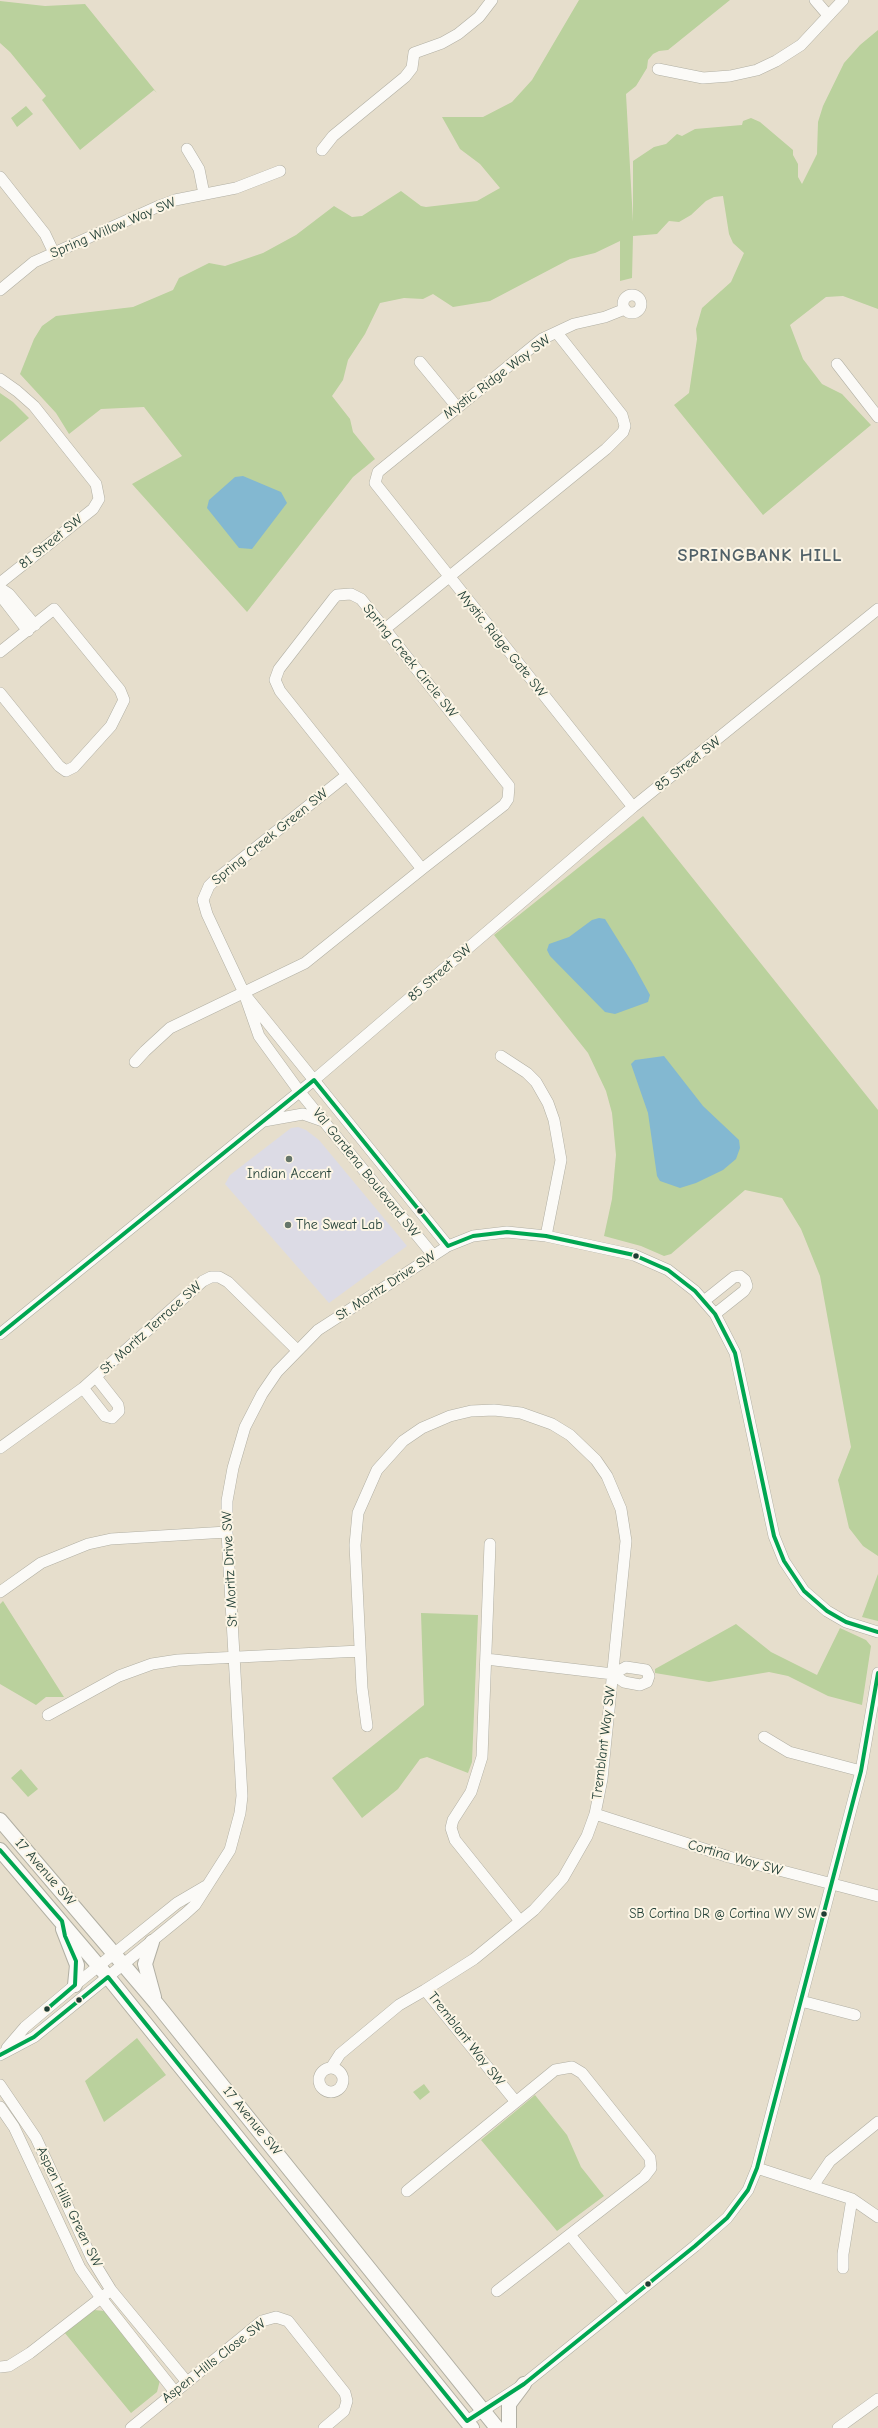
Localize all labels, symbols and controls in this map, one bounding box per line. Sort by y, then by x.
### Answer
street label: Spring Willow Way SW [48,194,178,262]
street label: Mystic Ridge Way SW [440,331,554,423]
street label: 81 Street SW [16,511,86,573]
district label: SPRINGBANK HILL [678,545,842,567]
street label: Mystic Ridge Gate SW [454,587,550,701]
street label: Spring Creek Circle SW [359,601,461,721]
street label: 85 Street SW [652,733,724,795]
street label: Spring Creek Green SW [208,785,332,889]
street label: 85 Street SW [405,941,475,1005]
street label: Val Gardena Boulevard SW [309,1105,423,1241]
marker: Indian Accent [284,1154,294,1164]
place label: Indian Accent [247,1166,331,1182]
unlabelled marker [415,1206,425,1216]
place label: The Sweat Lab [296,1217,383,1233]
marker: The Sweat Lab [283,1220,293,1230]
street label: St. Moritz Drive SW [333,1247,439,1325]
unlabelled marker [631,1251,641,1261]
street label: St. Moritz Terrace SW [97,1278,205,1378]
street label: St. Moritz Drive SW [219,1511,241,1627]
street label: Tremblant Way SW [589,1685,619,1801]
street label: 17 Avenue SW [11,1835,79,1909]
street label: Cortina Way SW [686,1836,784,1880]
place label: SB Cortina DR @ Cortina WY SW [629,1906,816,1922]
marker: SB Cortina DR @ Cortina WY SW [819,1909,829,1919]
street label: Tremblant Way SW [424,1989,508,2089]
unlabelled marker [74,1995,84,2005]
unlabelled marker [42,2004,52,2014]
street label: 17 Avenue SW [219,2083,285,2159]
street label: Aspen Hills Green SW [32,2144,106,2270]
unlabelled marker [643,2279,653,2289]
street label: Aspen Hills Close SW [159,2315,269,2407]

